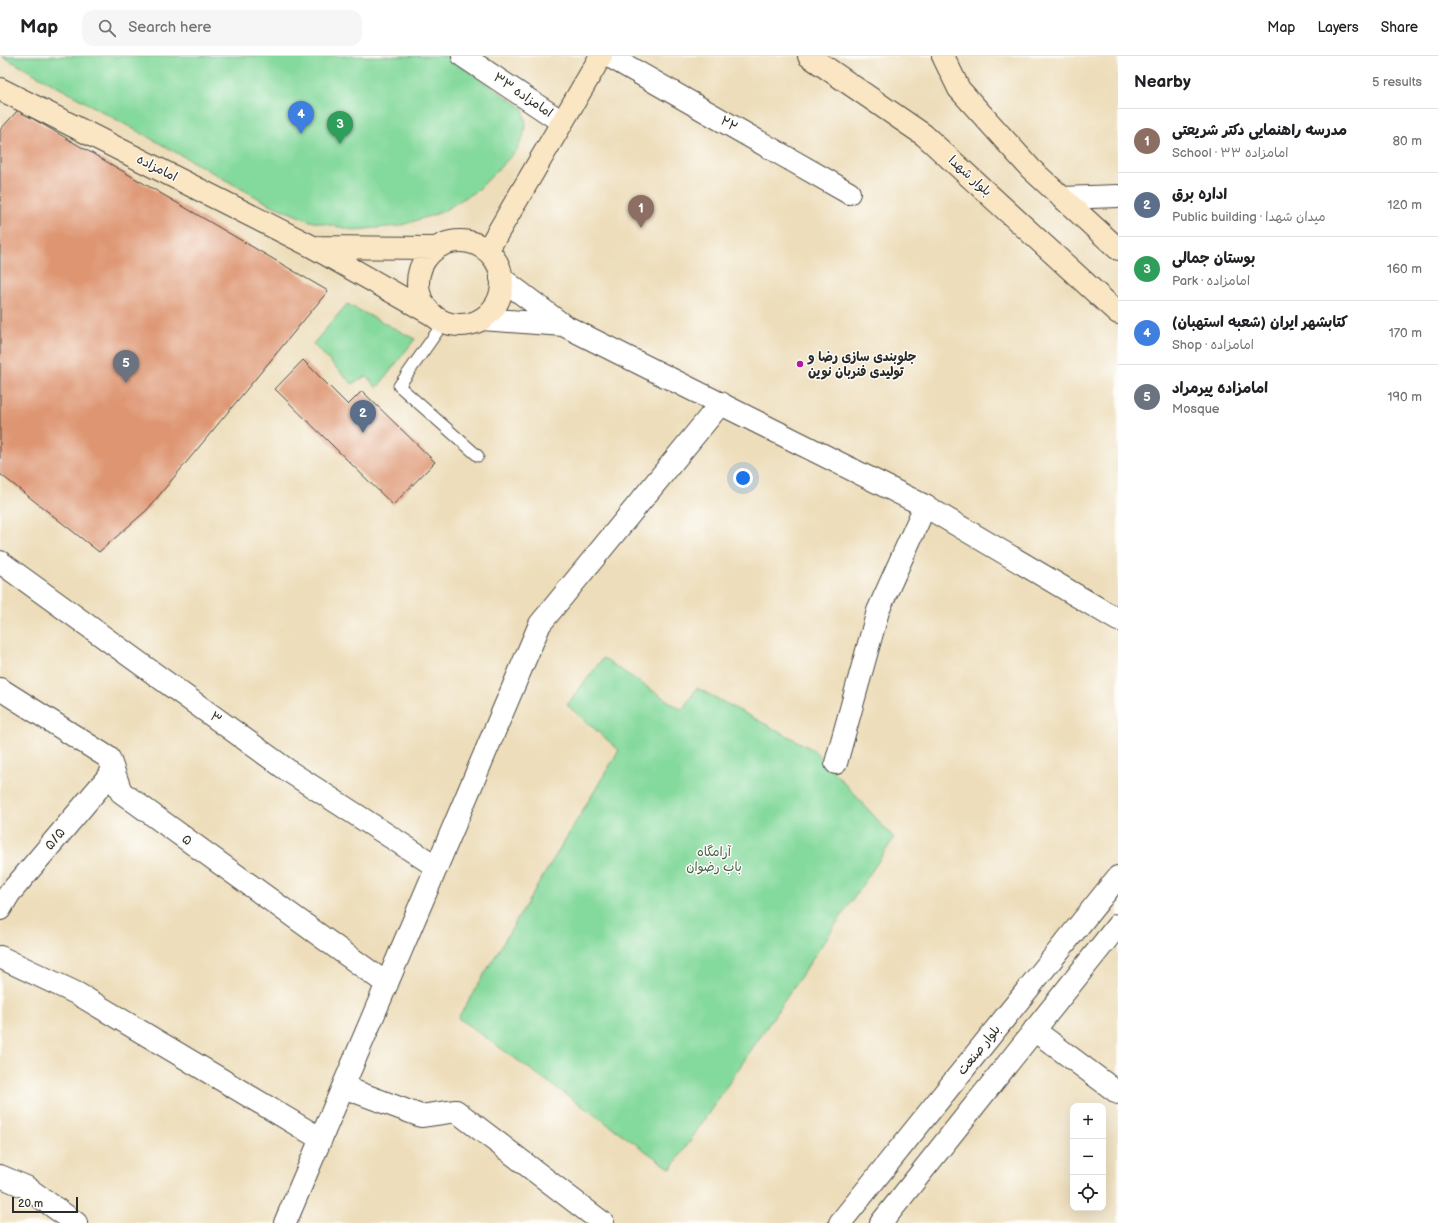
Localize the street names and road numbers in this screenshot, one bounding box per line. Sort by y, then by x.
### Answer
street label: امامزاده ۳۳ [490,69,556,121]
street label: ۲۲ [717,113,741,135]
street label: امامزاده [134,151,180,185]
street label: بلوار شهدا [945,152,995,200]
street label: ۳ [207,708,225,728]
street label: ۵/۵ [41,825,69,853]
street label: ۵ [179,831,195,849]
street label: بلوار صنعت [954,1022,1004,1078]

